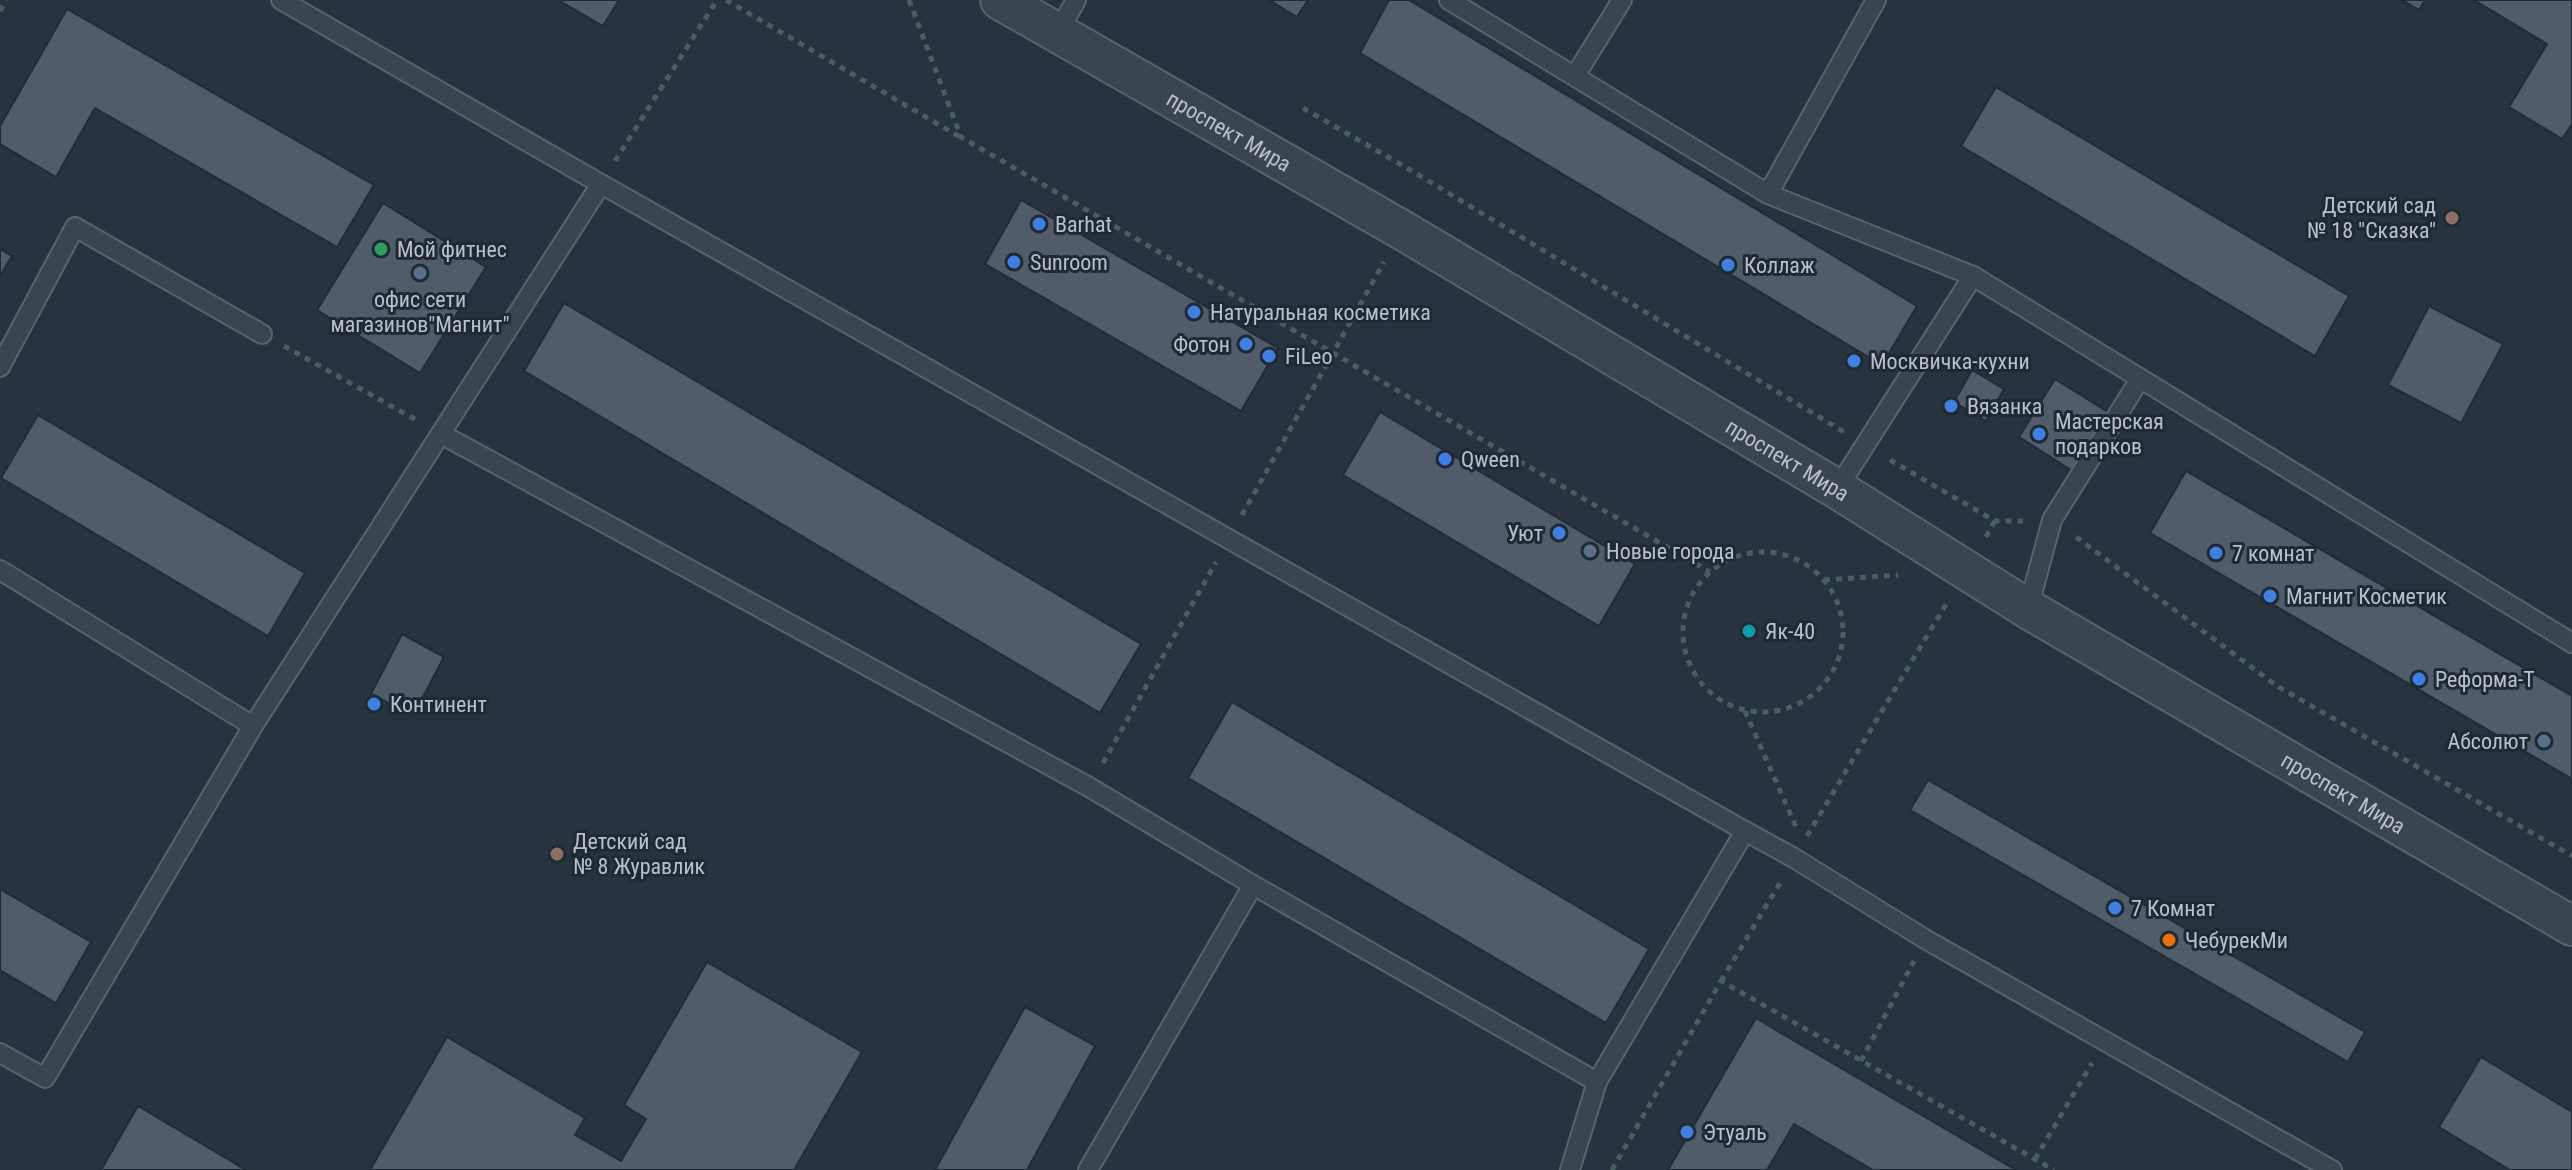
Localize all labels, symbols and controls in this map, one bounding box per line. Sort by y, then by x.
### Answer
street label: проспект Мира [1163,86,1296,176]
place label: Детский сад № 18 "Сказка" [2307,193,2436,243]
marker: Детский сад № 18 "Сказка" [2443,209,2461,227]
place label: Barhat [1055,212,1112,237]
marker: Barhat [1030,215,1048,233]
place label: Мой фитнес [397,237,507,262]
marker: Мой фитнес [372,240,390,258]
place label: Sunroom [1030,250,1108,275]
marker: Sunroom [1005,253,1023,271]
place label: Коллаж [1744,253,1815,278]
marker: Коллаж [1719,256,1737,274]
marker: офис сети магазинов"Магнит" [411,264,429,282]
place label: офис сети магазинов"Магнит" [331,287,509,337]
place label: Натуральная косметика [1210,300,1431,325]
marker: Натуральная косметика [1185,303,1203,321]
place label: Фотон [1173,332,1230,357]
marker: Фотон [1237,335,1255,353]
place label: FiLeo [1285,344,1332,369]
marker: FiLeo [1260,347,1278,365]
place label: Москвичка-кухни [1870,349,2030,374]
marker: Москвичка-кухни [1845,352,1863,370]
place label: Вязанка [1967,394,2042,419]
marker: Вязанка [1942,397,1960,415]
place label: Мастерская подарков [2055,409,2164,459]
street label: проспект Мира [1722,413,1854,506]
marker: Мастерская подарков [2030,425,2048,443]
place label: Qween [1461,447,1520,472]
marker: Qween [1436,450,1454,468]
place label: Уют [1507,521,1543,546]
marker: Уют [1550,524,1568,542]
place label: Новые города [1606,539,1735,564]
place label: 7 комнат [2232,541,2314,566]
marker: Новые города [1581,542,1599,560]
marker: 7 комнат [2207,544,2225,562]
place label: Магнит Косметик [2286,584,2447,609]
marker: Магнит Косметик [2261,587,2279,605]
place label: Як-40 [1765,619,1815,644]
marker: Як-40 [1740,622,1758,640]
place label: Реформа-Т [2435,667,2535,692]
marker: Реформа-Т [2410,670,2428,688]
place label: Континент [390,692,487,717]
marker: Континент [365,695,383,713]
place label: Абсолют [2447,729,2528,754]
marker: Абсолют [2535,732,2553,750]
street label: проспект Мира [2277,747,2410,839]
place label: Детский сад № 8 Журавлик [573,829,706,879]
marker: Детский сад № 8 Журавлик [548,845,566,863]
place label: 7 Комнат [2131,896,2215,921]
marker: 7 Комнат [2106,899,2124,917]
place label: ЧебурекМи [2185,928,2288,953]
marker: ЧебурекМи [2160,931,2178,949]
place label: Этуаль [1703,1120,1767,1145]
marker: Этуаль [1678,1123,1696,1141]

